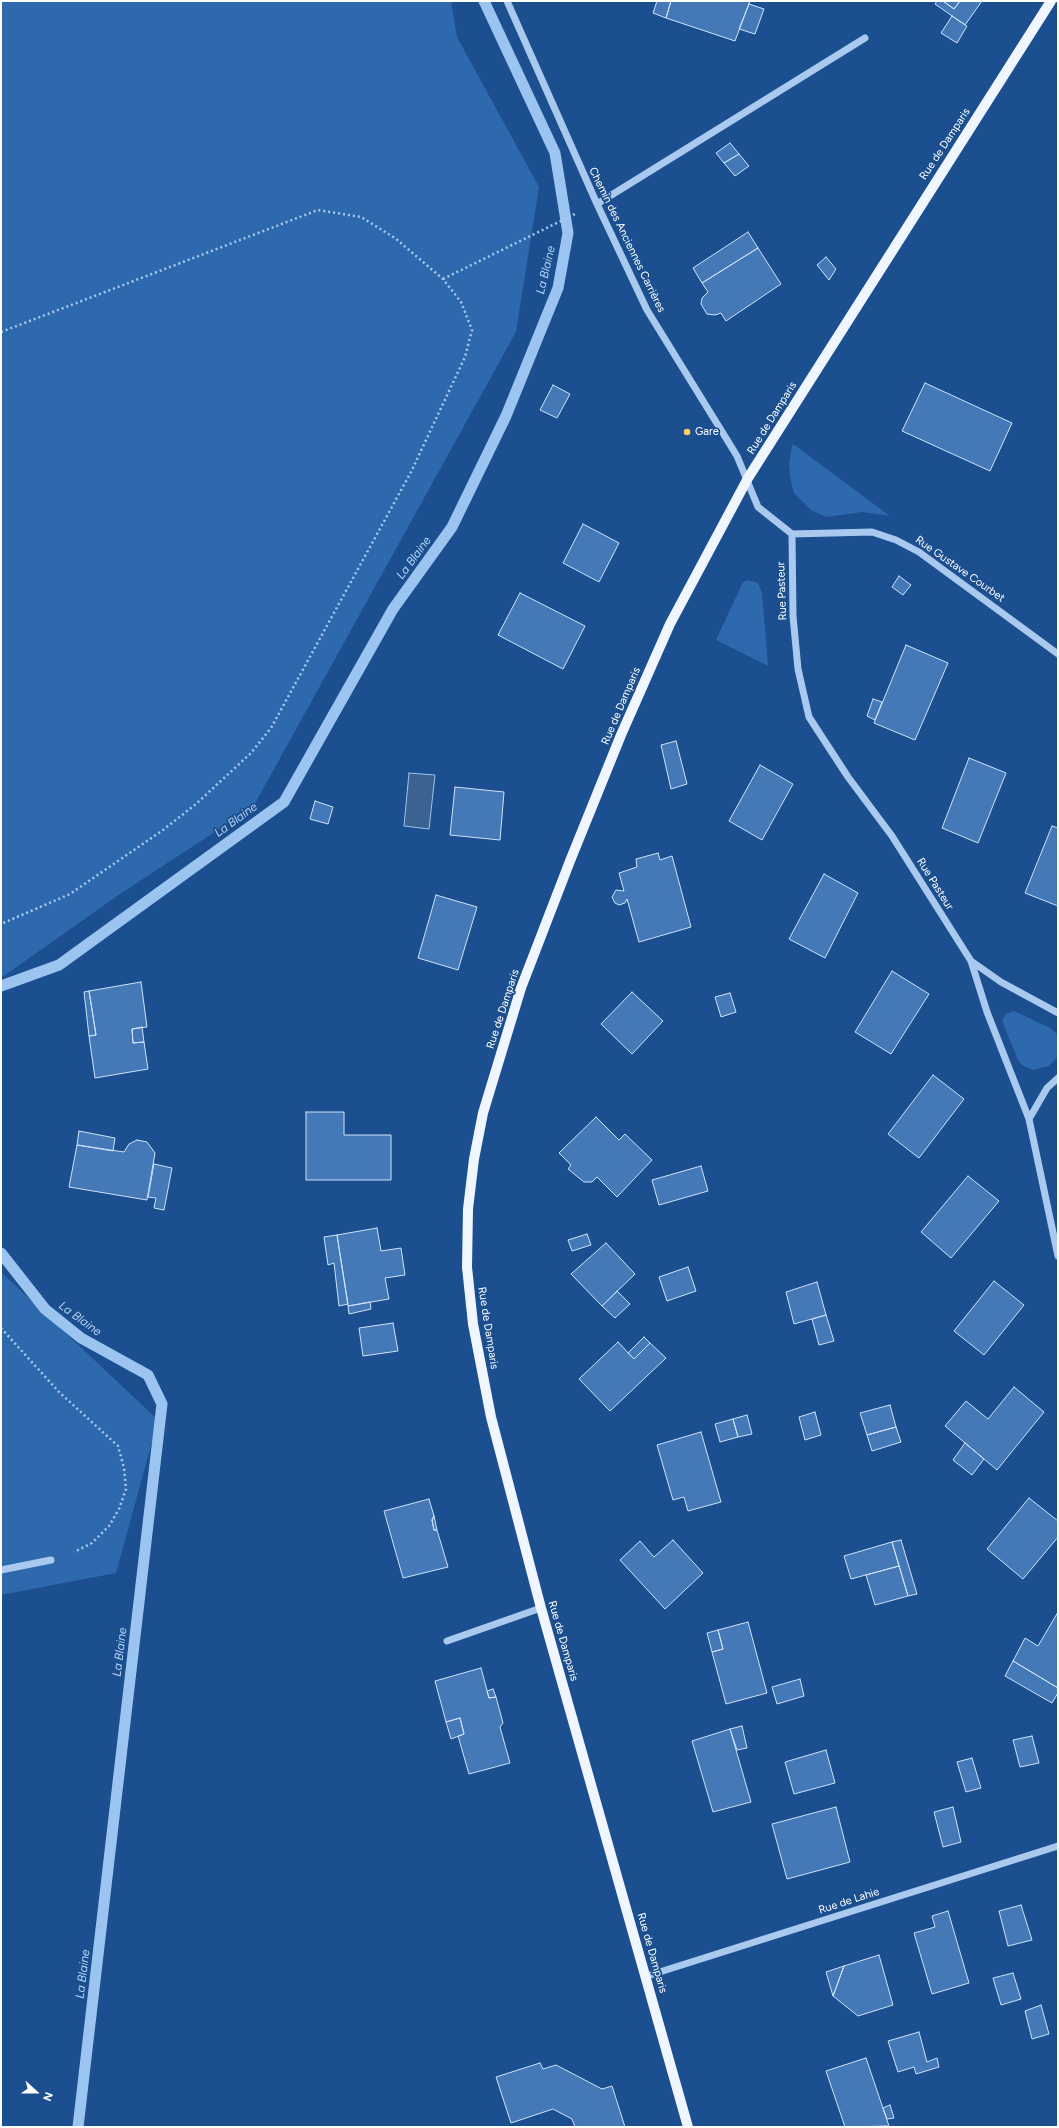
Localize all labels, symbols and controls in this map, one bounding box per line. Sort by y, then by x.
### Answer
street label: Rue de Damparis [917,106,973,182]
street label: Chemin des Anciennes Carrières [586,165,668,315]
water label: La Blaine [533,244,559,296]
street label: Rue de Damparis [744,379,800,457]
place label: Gare [695,425,719,439]
marker: Gare [682,427,692,437]
street label: Rue Gustave Courbet [913,533,1007,605]
water label: La Blaine [394,534,434,582]
street label: Rue Pasteur [774,561,790,621]
street label: Rue de Damparis [599,665,643,747]
water label: La Blaine [212,800,260,840]
street label: Rue Pasteur [914,856,956,912]
street label: Rue de Damparis [484,968,522,1050]
street label: Rue de Damparis [475,1286,501,1370]
water label: La Blaine [56,1299,104,1339]
street label: Rue de Damparis [545,1599,581,1683]
water label: La Blaine [110,1627,130,1677]
street label: Rue de Lahie [817,1885,881,1917]
street label: Rue de Damparis [634,1911,670,1995]
water label: La Blaine [73,1949,93,1999]
north arrow [16,2072,56,2112]
text: N [40,2090,55,2103]

